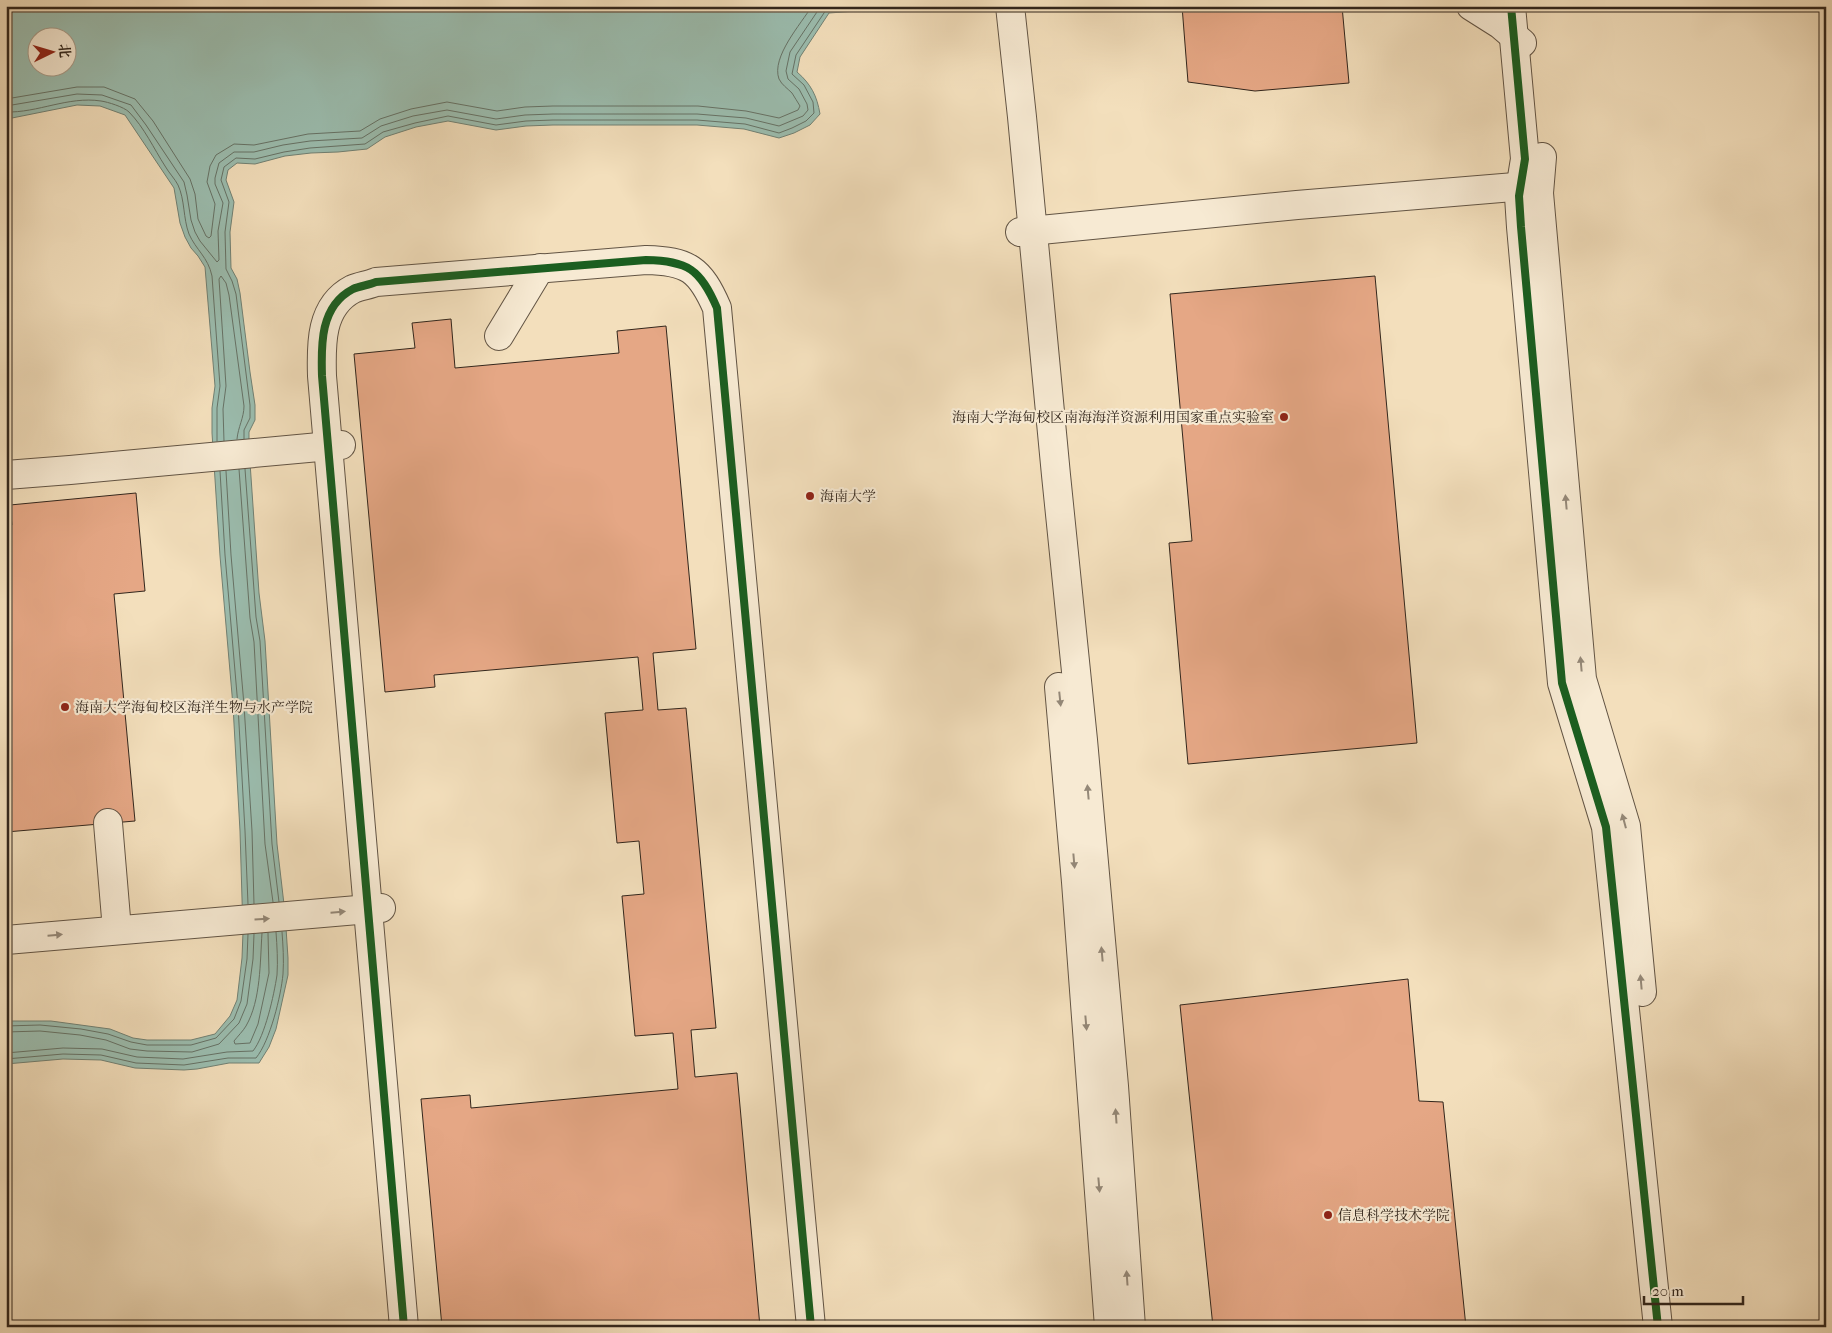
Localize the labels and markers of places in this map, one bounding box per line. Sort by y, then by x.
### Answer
place label: 海南大学海甸校区南海海洋资源利用国家重点实验室 [952,409,1274,426]
marker: 海南大学海甸校区南海海洋资源利用国家重点实验室 [1278,411,1290,423]
place label: 海南大学 [820,488,876,505]
marker: 海南大学 [804,490,816,502]
place label: 海南大学海甸校区海洋生物与水产学院 [75,699,313,716]
marker: 海南大学海甸校区海洋生物与水产学院 [59,701,71,713]
place label: 信息科学技术学院 [1338,1207,1450,1224]
marker: 信息科学技术学院 [1322,1209,1334,1221]

